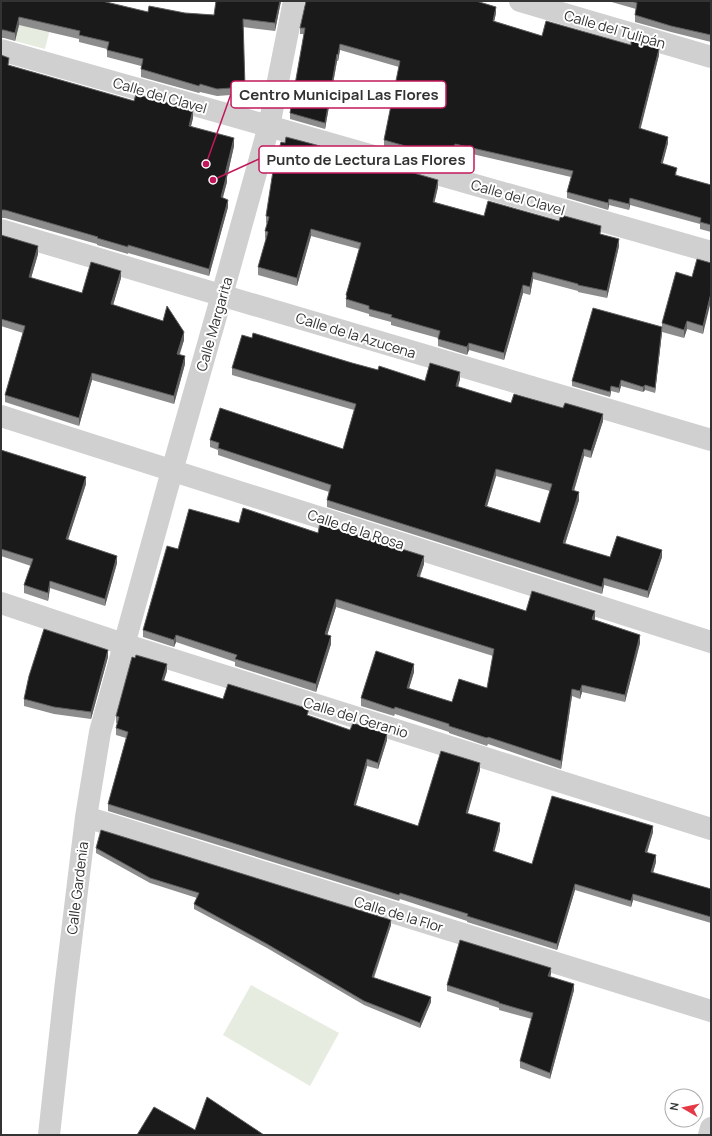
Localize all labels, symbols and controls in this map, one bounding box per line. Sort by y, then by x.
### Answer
street label: Calle del Tulipán [562,5,668,53]
street label: Calle del Clavel [111,73,209,117]
callout: Centro Municipal Las Flores [231,81,446,108]
text: Centro Municipal Las Flores [239,84,439,105]
callout: Punto de Lectura Las Flores [259,146,474,173]
text: Punto de Lectura Las Flores [266,149,466,170]
street label: Calle del Clavel [469,175,567,219]
street label: Calle Margarita [191,275,237,373]
street label: Calle de la Azucena [294,308,418,362]
street label: Calle de la Rosa [305,504,407,554]
street label: Calle del Geranio [301,692,411,742]
street label: Calle Gardenia [62,840,92,936]
street label: Calle de la Flor [352,891,446,937]
north arrow [664,1088,704,1128]
text: N [666,1101,682,1111]

